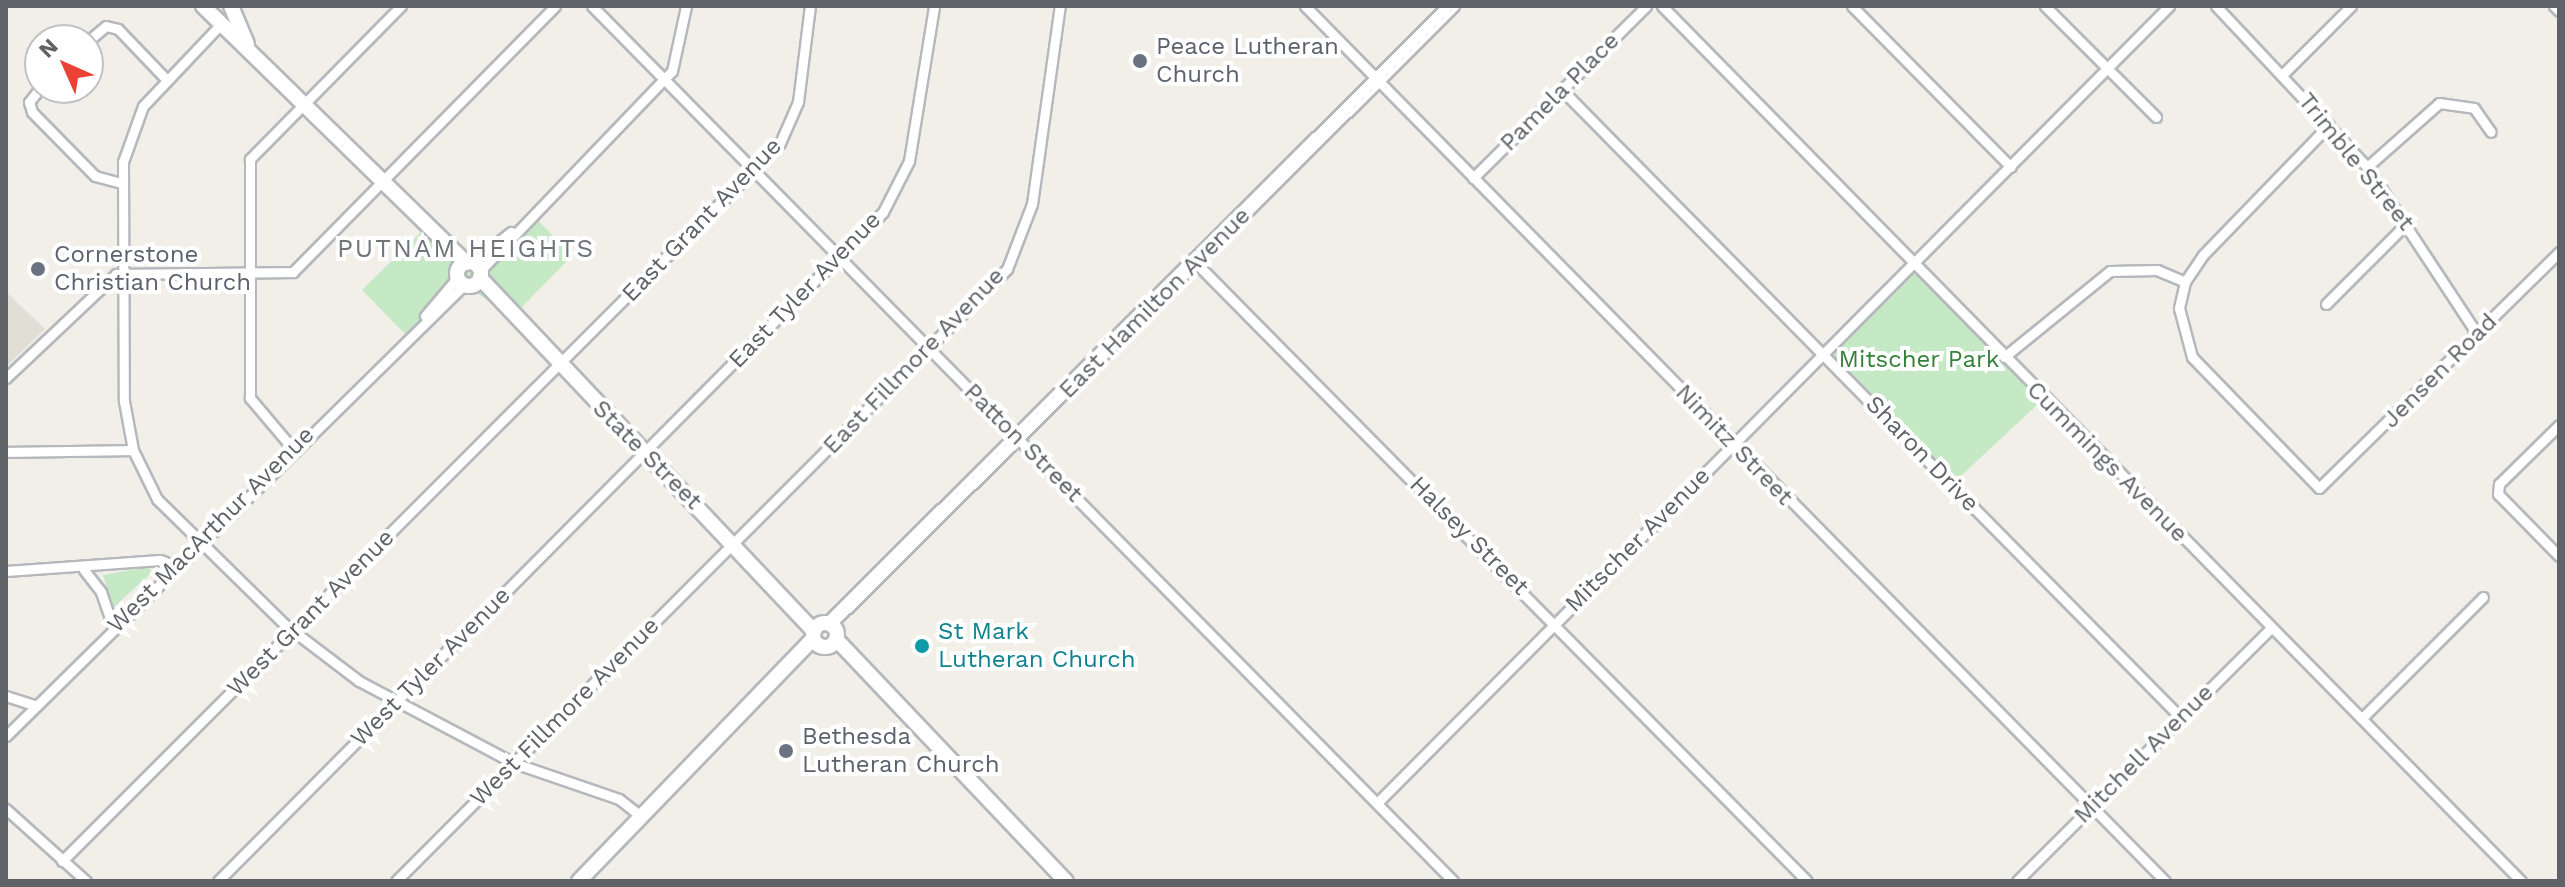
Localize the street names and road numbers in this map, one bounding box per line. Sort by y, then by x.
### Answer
street label: Pamela Place [1494,26,1626,158]
street label: Trimble Street [2292,87,2420,237]
street label: East Grant Avenue [616,132,788,308]
street label: East Hamilton Avenue [1053,201,1257,405]
street label: East Tyler Avenue [722,205,888,375]
street label: East Fillmore Avenue [817,261,1011,461]
street label: Jensen Road [2377,308,2503,434]
street label: Cummings Avenue [2020,375,2194,549]
street label: Patton Street [958,378,1088,508]
street label: Nimitz Street [1669,379,1799,511]
street label: Sharon Drive [1859,390,1985,518]
street label: State Street [586,394,708,516]
street label: West MacArthur Avenue [101,420,321,640]
street label: Mitscher Avenue [1559,461,1717,619]
street label: Halsey Street [1403,470,1535,602]
street label: West Grant Avenue [221,523,401,703]
street label: West Tyler Avenue [344,580,518,754]
street label: West Fillmore Avenue [464,611,666,813]
street label: Mitchell Avenue [2068,678,2220,830]

